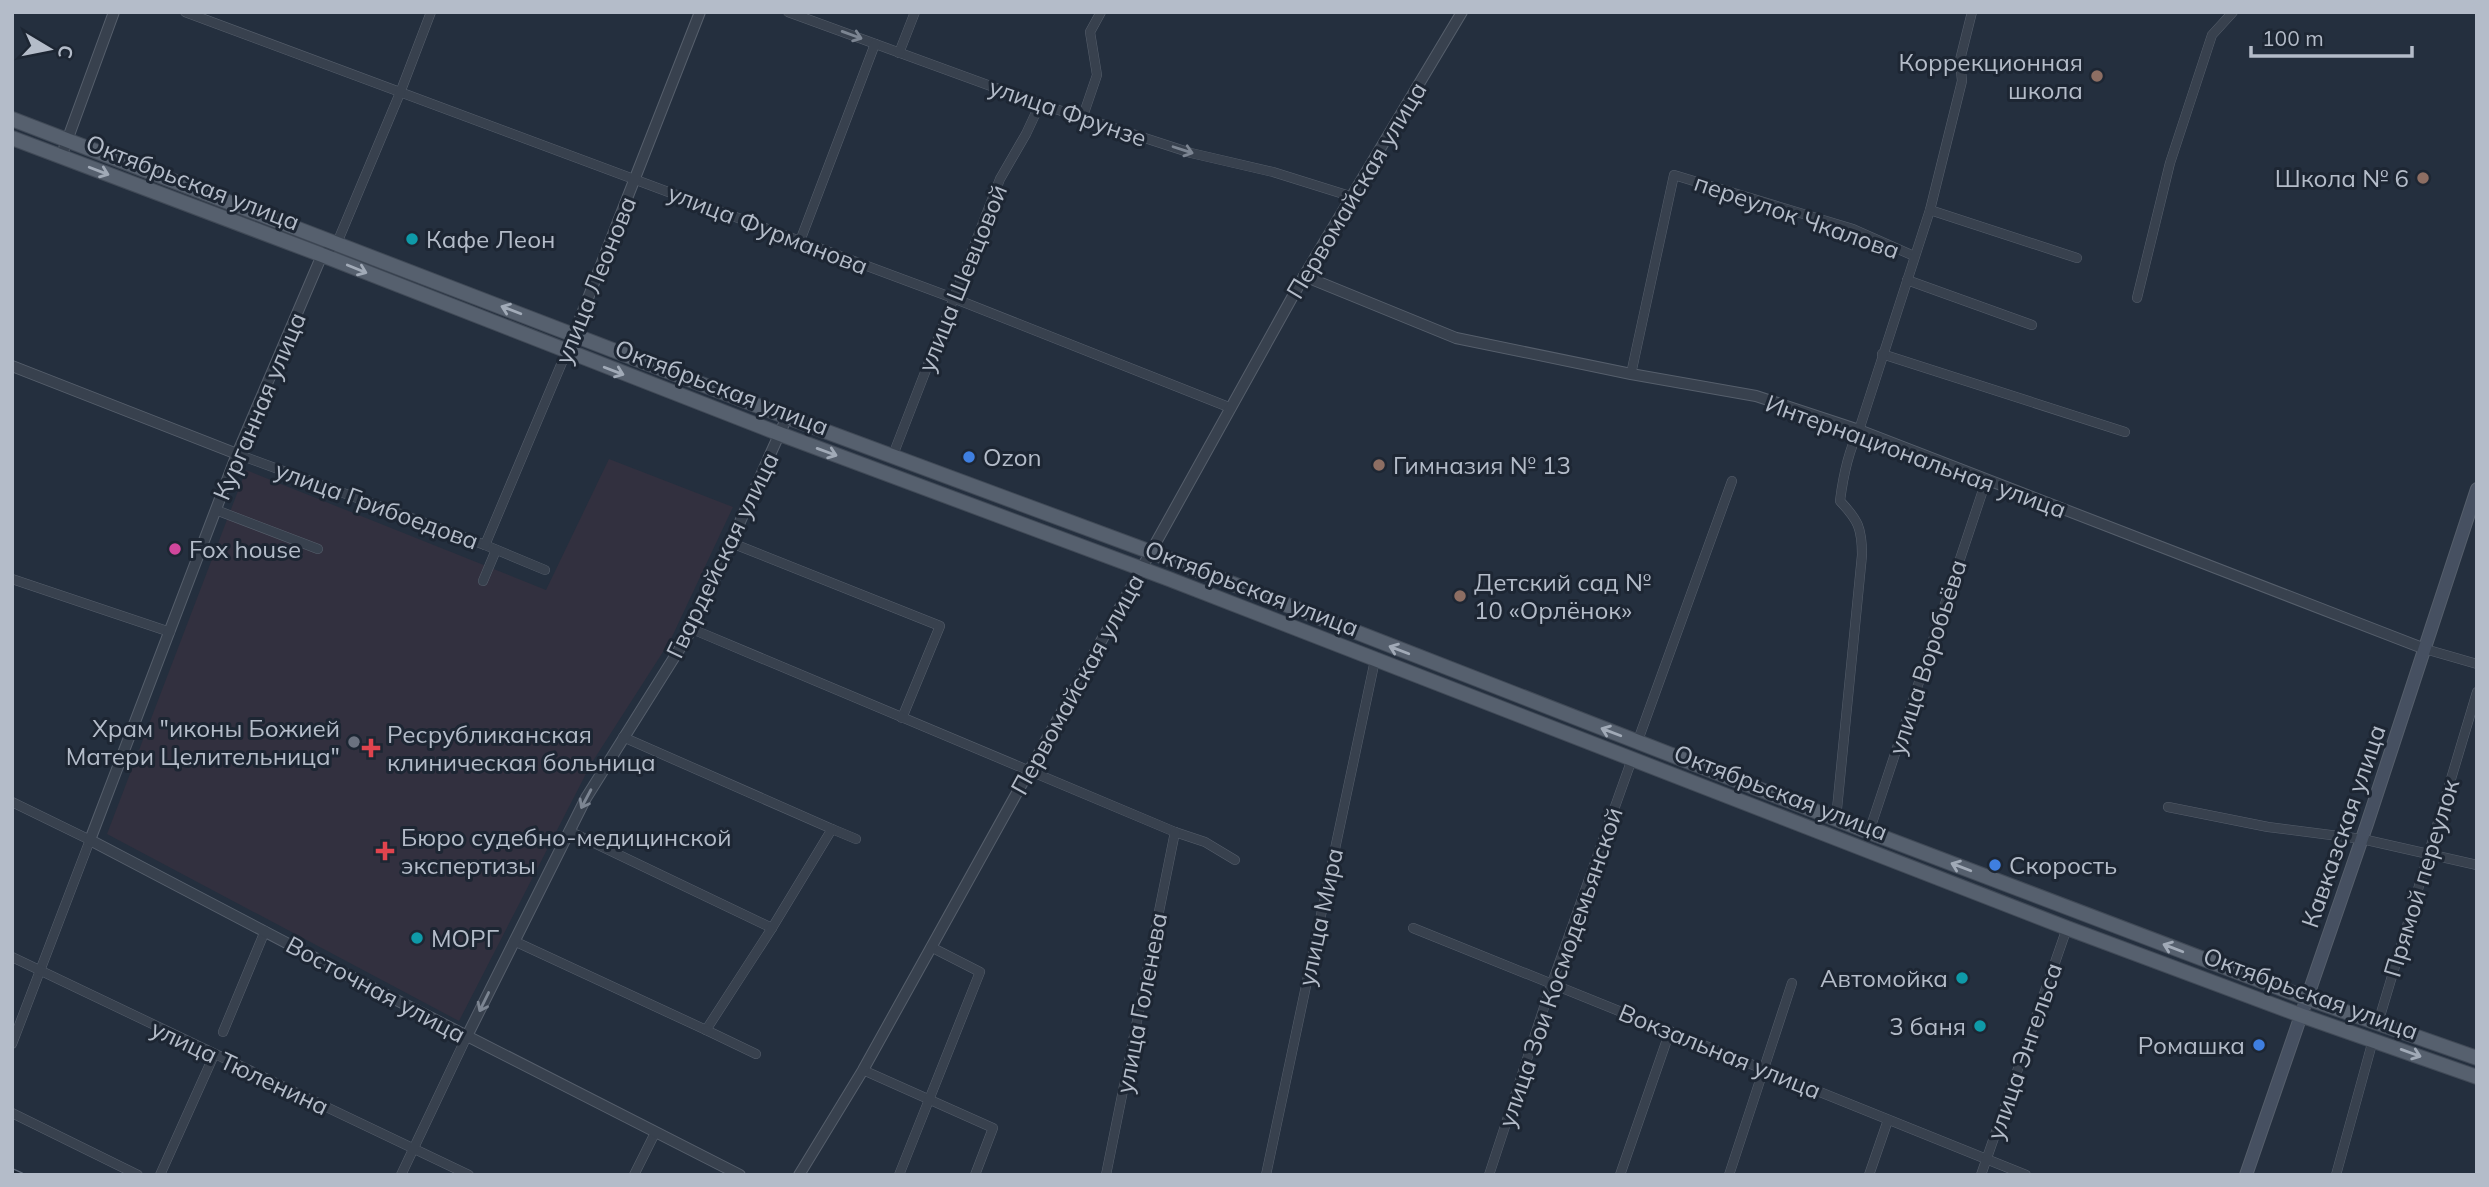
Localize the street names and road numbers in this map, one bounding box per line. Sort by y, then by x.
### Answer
street label: улица Фрунзе [985,71,1151,153]
street label: Первомайская улица [1279,76,1433,304]
street label: Октябрьская улица [82,127,304,237]
street label: переулок Чкалова [1690,167,1904,265]
street label: улица Фурманова [664,177,872,281]
street label: улица Шевцовой [911,180,1013,376]
street label: улица Леонова [548,192,642,368]
street label: Курганная улица [206,308,312,504]
street label: Октябрьская улица [611,332,833,442]
street label: Интернациональная улица [1762,388,2070,524]
street label: Гвардейская улица [659,447,785,663]
street label: улица Грибоедова [271,454,483,556]
street label: Октябрьская улица [1141,533,1363,643]
street label: улица Воробьёва [1881,556,1973,758]
street label: Первомайская улица [1004,568,1150,800]
street label: Кавказская улица [2294,721,2392,931]
street label: Октябрьская улица [1670,737,1892,847]
street label: Прямой переулок [2377,775,2465,981]
street label: улица Зои Космодемьянской [1491,803,1629,1131]
street label: улица Мира [1291,845,1349,989]
street label: улица Голенева [1109,910,1173,1096]
street label: Восточная улица [281,929,471,1049]
street label: Октябрьская улица [2200,940,2422,1046]
street label: улица Энгельса [1980,959,2068,1143]
street label: Вокзальная улица [1614,997,1826,1105]
street label: улица Тюленина [146,1013,334,1121]

